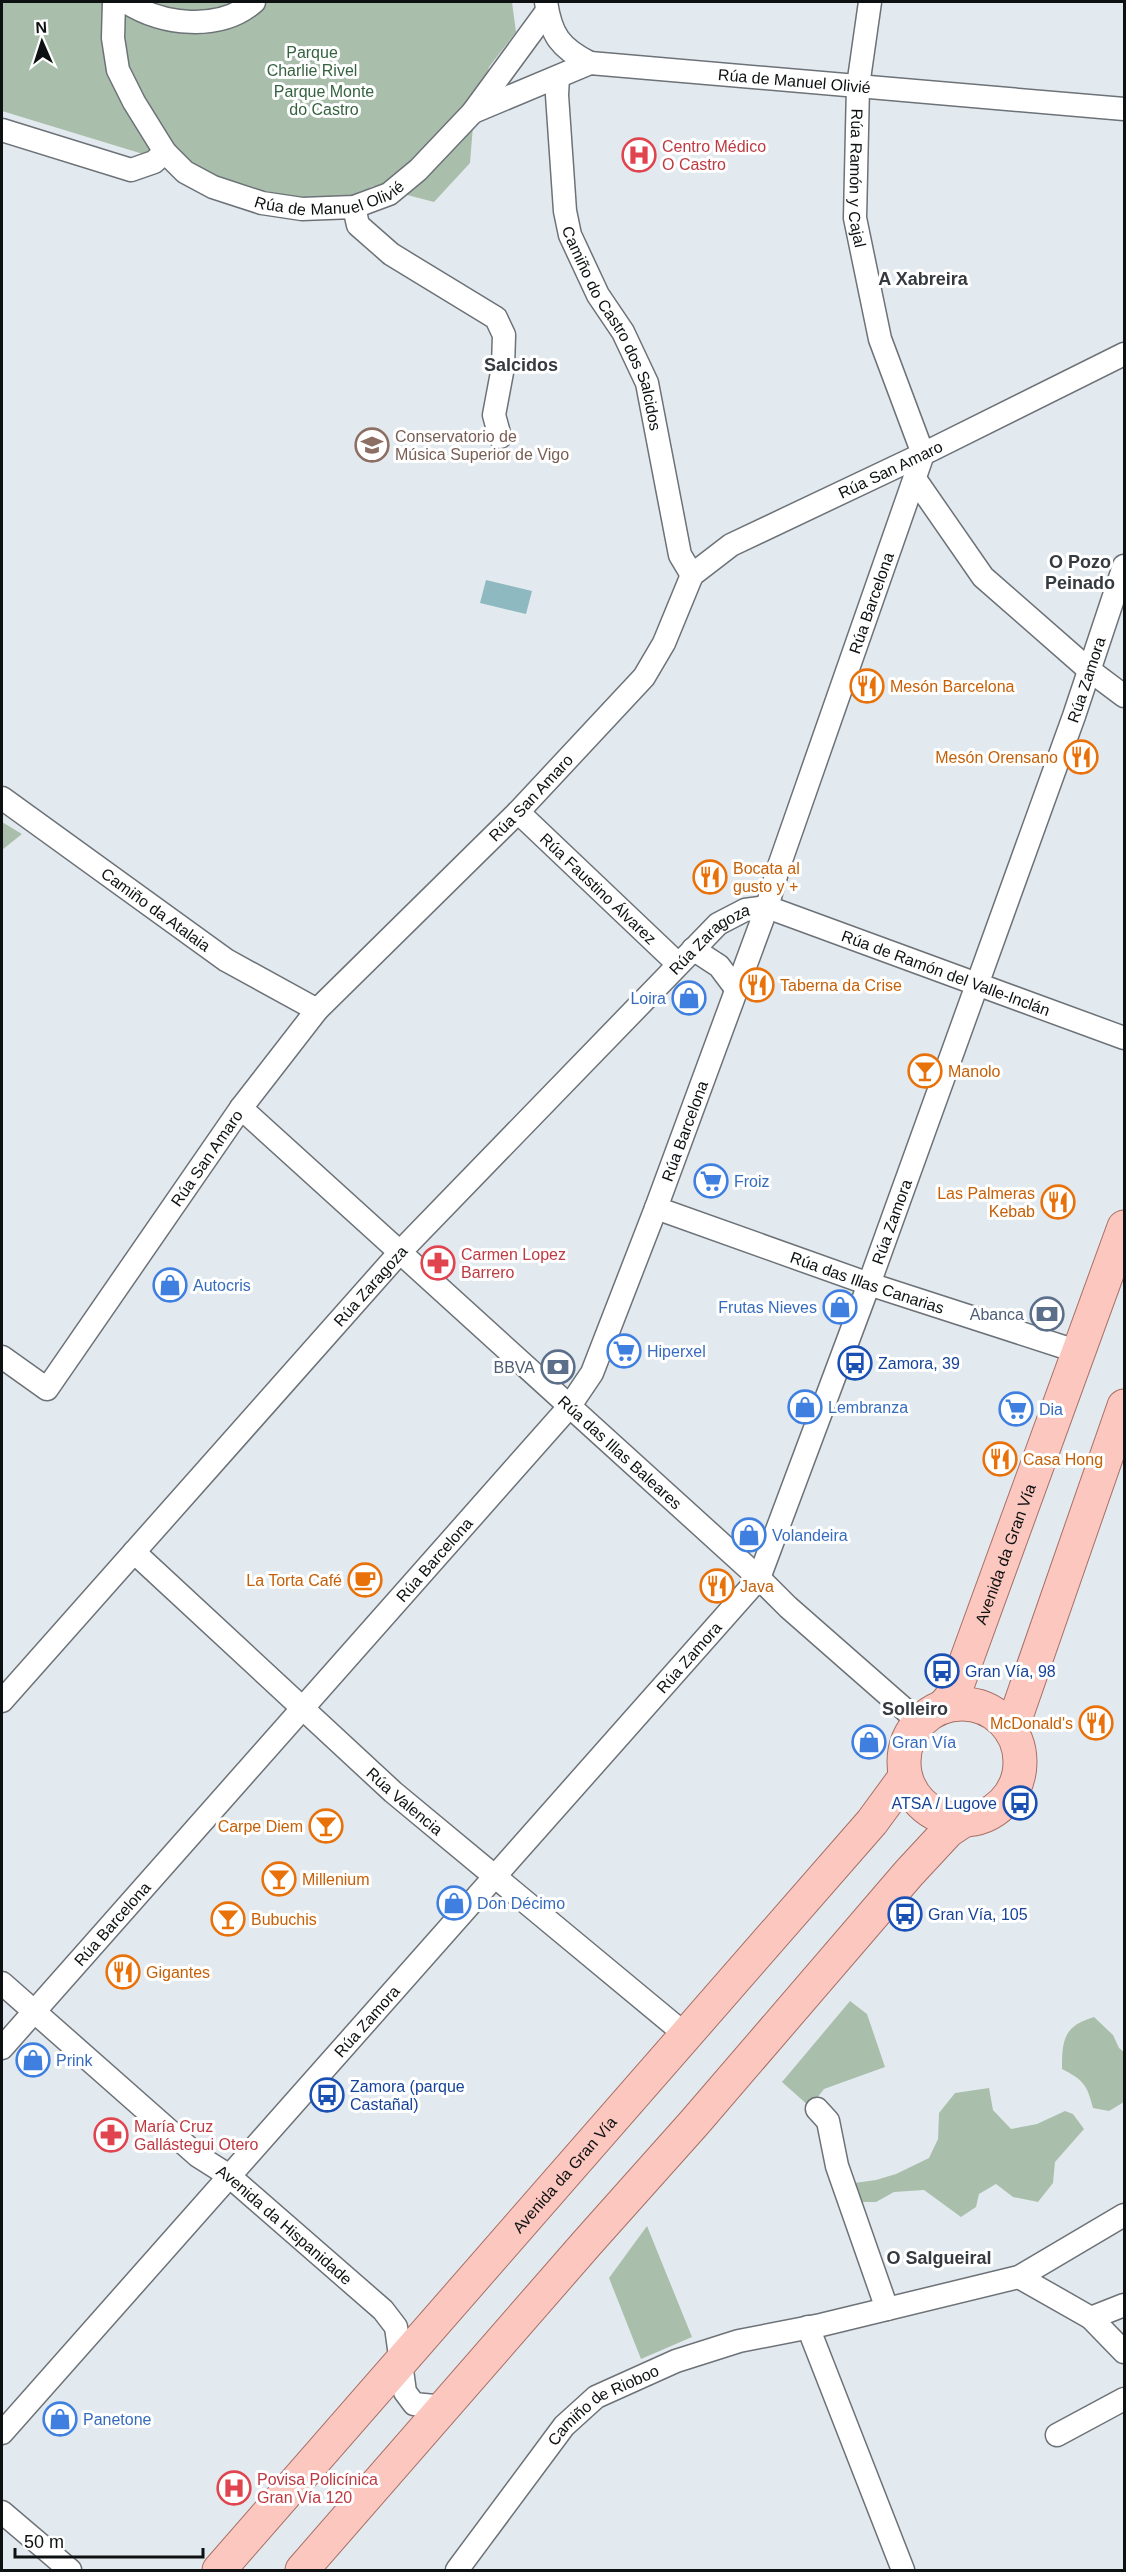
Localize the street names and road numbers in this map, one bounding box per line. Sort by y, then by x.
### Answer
street label: Rúa de Manuel Olivié [717,66,871,96]
street label: Rúa Ramón y Cajal [846,109,869,249]
street label: Rúa de Manuel Olivié [253,177,407,218]
street label: Camiño do Castro dos Salcidos [560,224,664,432]
street label: Rúa San Amaro [836,437,945,501]
street label: Rúa Barcelona [845,550,896,656]
street label: Rúa Zamora [1064,635,1108,725]
street label: Rúa San Amaro [485,751,576,844]
street label: Rúa Faustino Álvarez [537,830,660,947]
street label: Camiño da Atalaia [98,864,214,954]
street label: Rúa Zaragoza [666,901,751,978]
street label: Rúa de Ramón del Valle-Inclán [839,927,1052,1019]
street label: Rúa Barcelona [658,1078,711,1184]
street label: Rúa San Amaro [167,1107,246,1209]
street label: Rúa Zamora [868,1177,915,1267]
street label: Rúa Zaragoza [330,1242,410,1329]
street label: Rúa das Illas Canarias [788,1248,946,1316]
street label: Rúa das Illas Baleares [555,1392,685,1512]
street label: Avenida da Gran Vía [972,1481,1038,1627]
street label: Rúa Barcelona [393,1514,475,1605]
street label: Rúa Zamora [653,1618,725,1696]
street label: Rúa Valencia [364,1764,446,1838]
street label: Rúa Barcelona [71,1878,154,1969]
street label: Rúa Zamora [331,1982,403,2060]
street label: Avenida da Gran Vía [509,2113,620,2236]
street label: Avenida da Hispanidade [214,2162,356,2288]
street label: Camiño de Rioboo [544,2361,661,2449]

